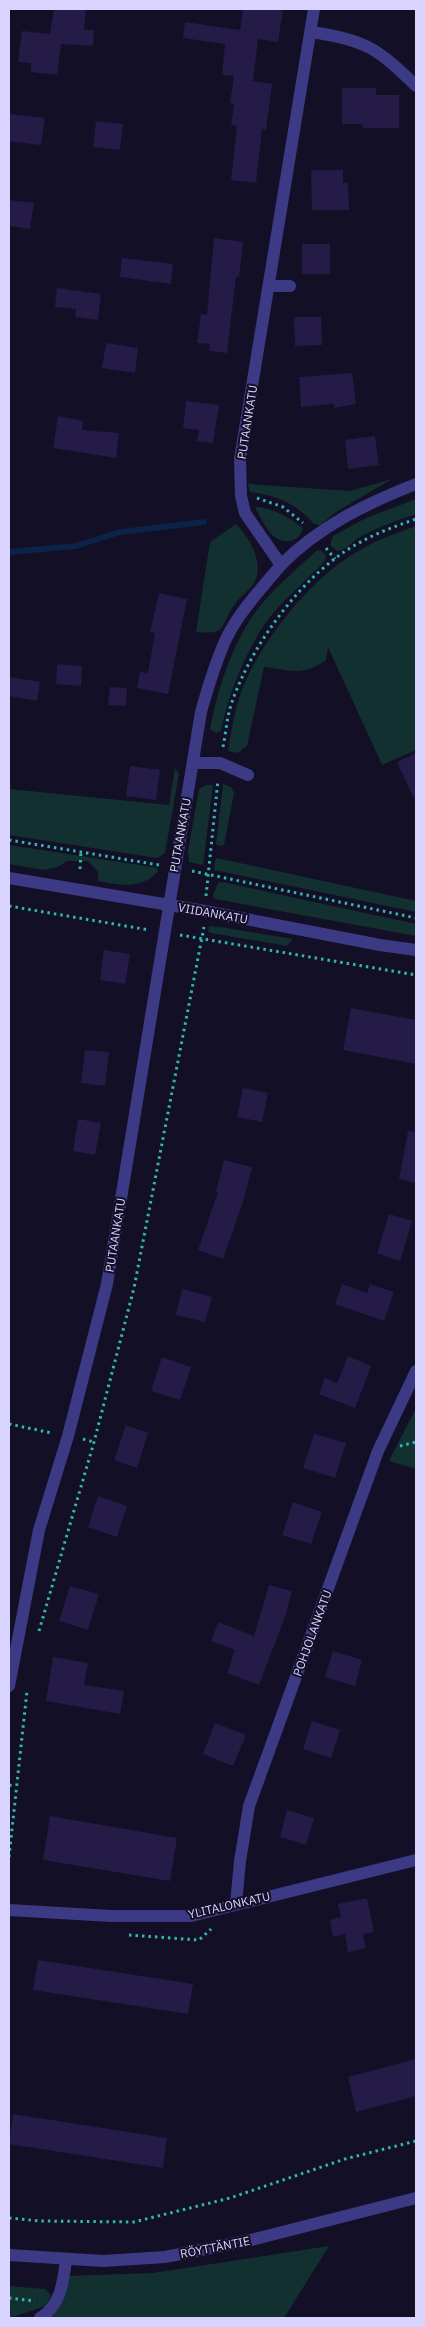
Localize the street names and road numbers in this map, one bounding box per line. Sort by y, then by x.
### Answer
street label: PUTAANKATU [234,384,260,460]
street label: PUTAANKATU [166,797,194,873]
street label: VIIDANKATU [177,899,249,927]
street label: PUTAANKATU [102,1197,128,1273]
street label: POHJOLANKATU [289,1588,335,1678]
street label: YLITALONKATU [186,1888,272,1922]
street label: RÖYTTÄNTIE [179,2233,251,2261]

